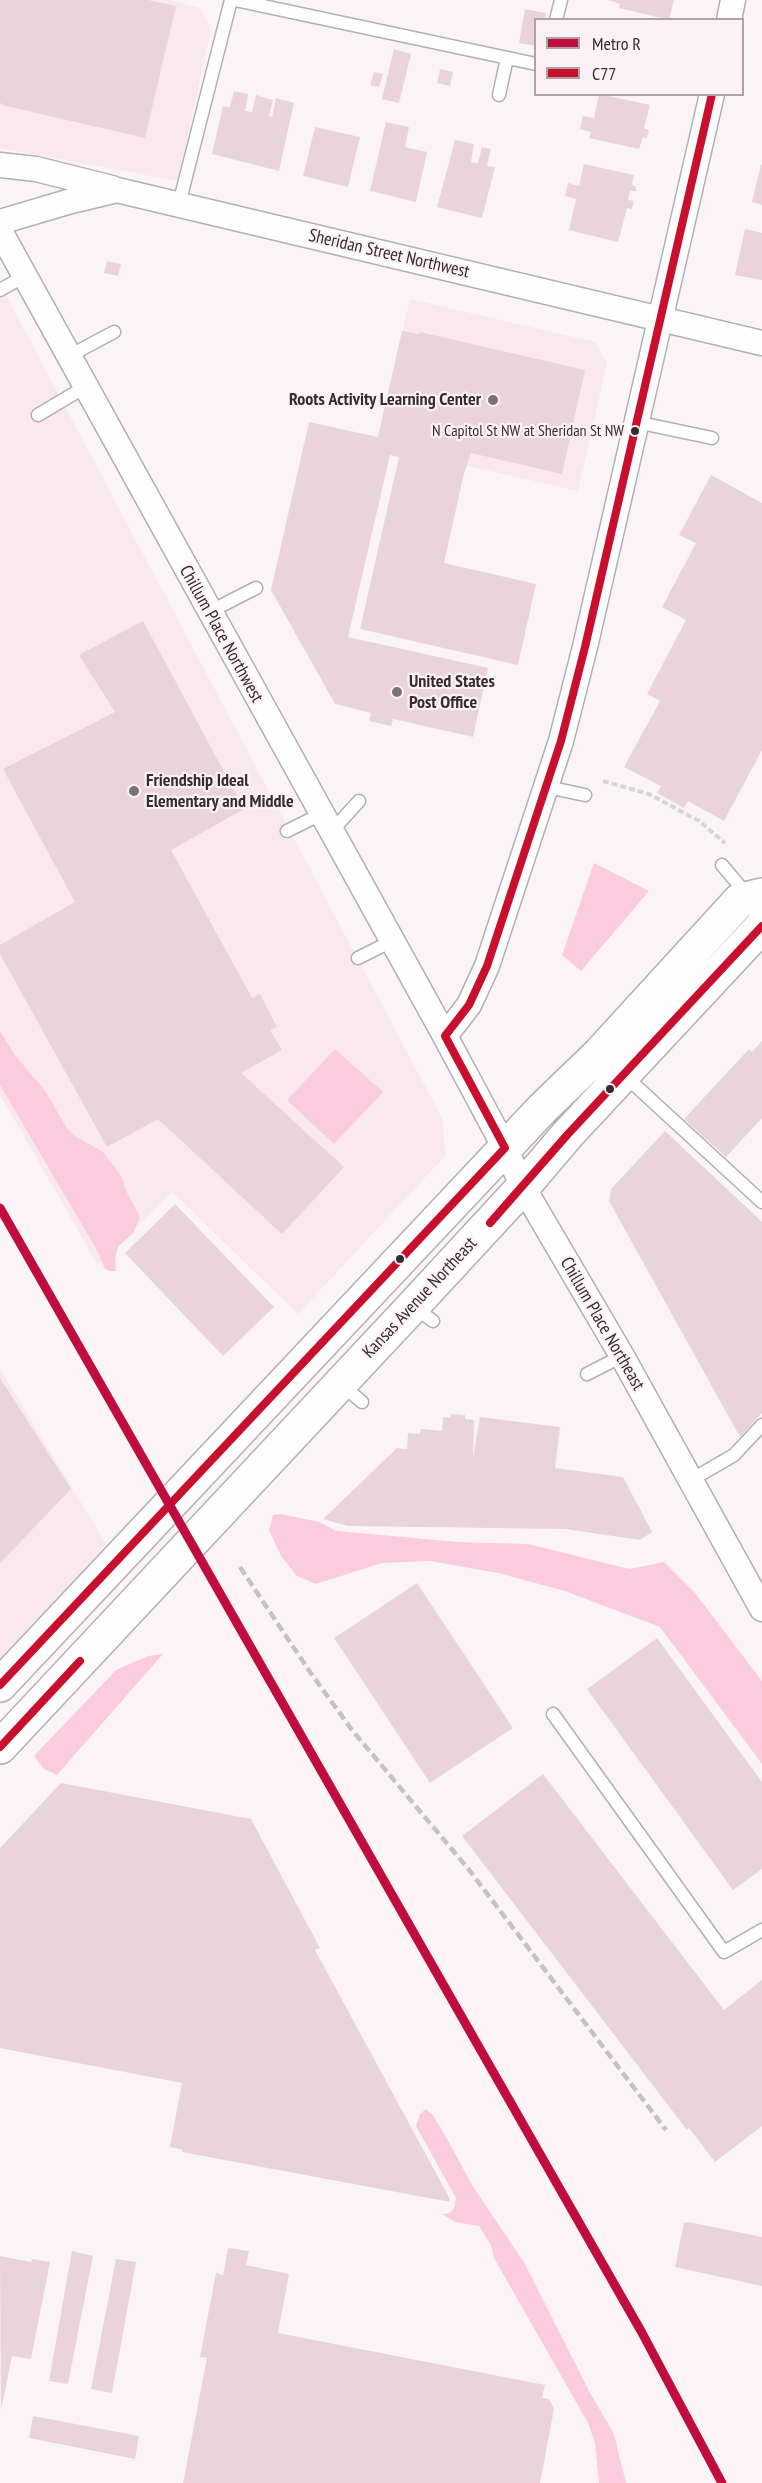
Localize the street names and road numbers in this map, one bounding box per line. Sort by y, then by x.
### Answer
street label: Sheridan Street Northwest [307,225,471,283]
street label: Chillum Place Northwest [174,562,268,706]
street label: Kansas Avenue Northeast [358,1233,482,1363]
street label: Chillum Place Northeast [555,1254,649,1394]

